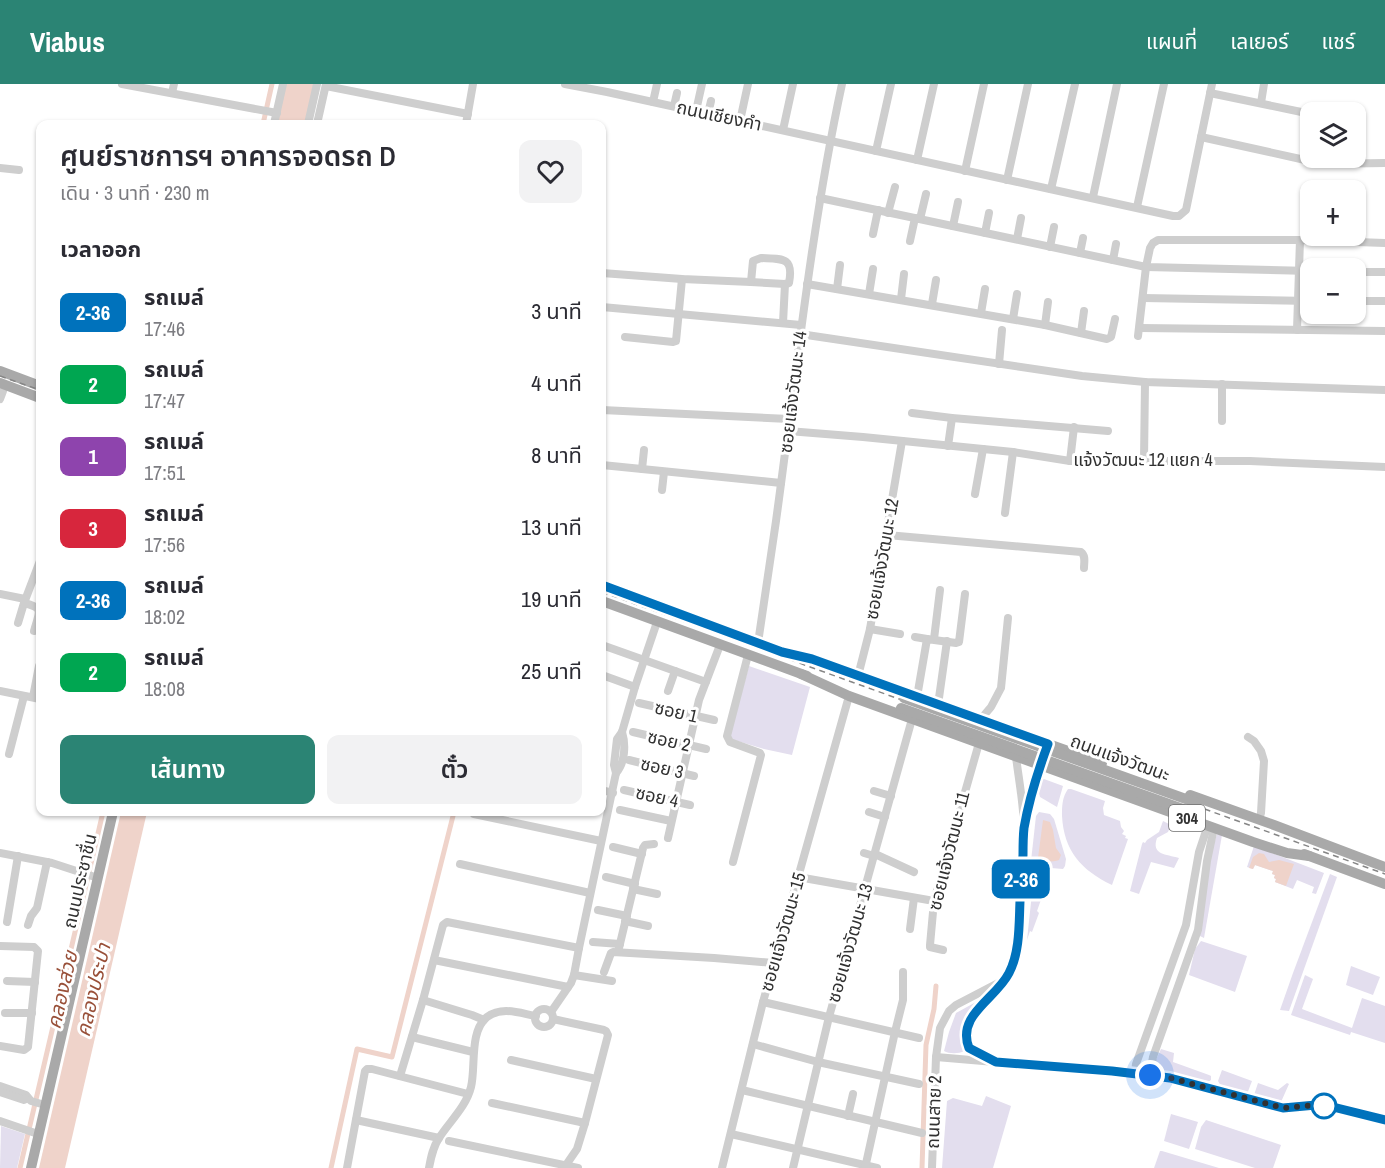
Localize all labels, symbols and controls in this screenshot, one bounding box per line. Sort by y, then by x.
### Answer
text: Viabus [30,23,105,61]
text: แผนที่ [1146,27,1197,56]
text: เลเยอร์ [1230,27,1289,56]
text: แชร์ [1322,27,1355,56]
street label: ถนนเชียงคำ [674,94,764,137]
map controls [1300,102,1366,324]
button: layers [1300,102,1366,168]
text: ศูนย์ราชการฯ อาคารจอดรถ D [60,137,396,175]
button: heart [519,140,582,203]
text: เดิน · 3 นาที · 230 m [60,179,209,206]
button: + [1300,180,1366,246]
text: เวลาออก [60,234,141,264]
button: − [1300,258,1366,324]
text: รถเมล์ [144,282,204,312]
text: 3 นาที [531,296,582,326]
text: 2-36 [76,298,110,327]
text: 17:46 [144,315,185,342]
street label: ซอยแจ้งวัฒนะ 14 [773,330,812,454]
text: รถเมล์ [144,354,204,384]
text: 4 นาที [531,368,582,398]
text: 2 [88,370,98,399]
text: 17:47 [144,387,185,414]
text: รถเมล์ [144,426,204,456]
text: 8 นาที [531,440,582,470]
text: 1 [88,442,98,471]
street label: แจ้งวัฒนะ 12 แยก 4 [1073,447,1213,472]
text: 17:51 [144,459,185,486]
street label: ซอยแจ้งวัฒนะ 12 [859,496,904,622]
text: รถเมล์ [144,498,204,528]
text: 13 นาที [521,512,582,542]
text: 3 [88,514,98,543]
text: 17:56 [144,531,185,558]
text: รถเมล์ [144,570,204,600]
text: 19 นาที [521,584,582,614]
text: 2-36 [76,586,110,615]
text: 18:02 [144,603,185,630]
text: รถเมล์ [144,642,204,672]
text: 25 นาที [521,656,582,686]
text: 2 [88,658,98,687]
text: 18:08 [144,675,185,702]
street label: ซอย 1 [652,694,701,729]
street label: ซอย 2 [645,723,693,758]
street label: ถนนแจ้งวัฒนะ [1067,728,1173,787]
button: เส้นทาง [60,735,315,804]
button: ตั๋ว [327,735,582,804]
street label: ซอย 3 [638,750,686,785]
street label: ซอย 4 [633,779,681,814]
street label: ซอยแจ้งวัฒนะ 11 [922,788,976,913]
road number: 304 [1169,805,1205,831]
street label: ถนนประชาชื่น [56,831,103,931]
line badge: 2-36 [979,860,1063,898]
text: 2-36 [1004,865,1038,894]
street label: ซอยแจ้งวัฒนะ 15 [754,869,811,994]
street label: ซอยแจ้งวัฒนะ 13 [821,880,878,1005]
water label: คลองประปา [69,940,117,1039]
water label: คลองส่วย [39,946,84,1031]
your location [1135,1060,1165,1090]
street label: ถนนสาย 2 [920,1075,947,1149]
unlabelled marker [1311,1093,1337,1119]

